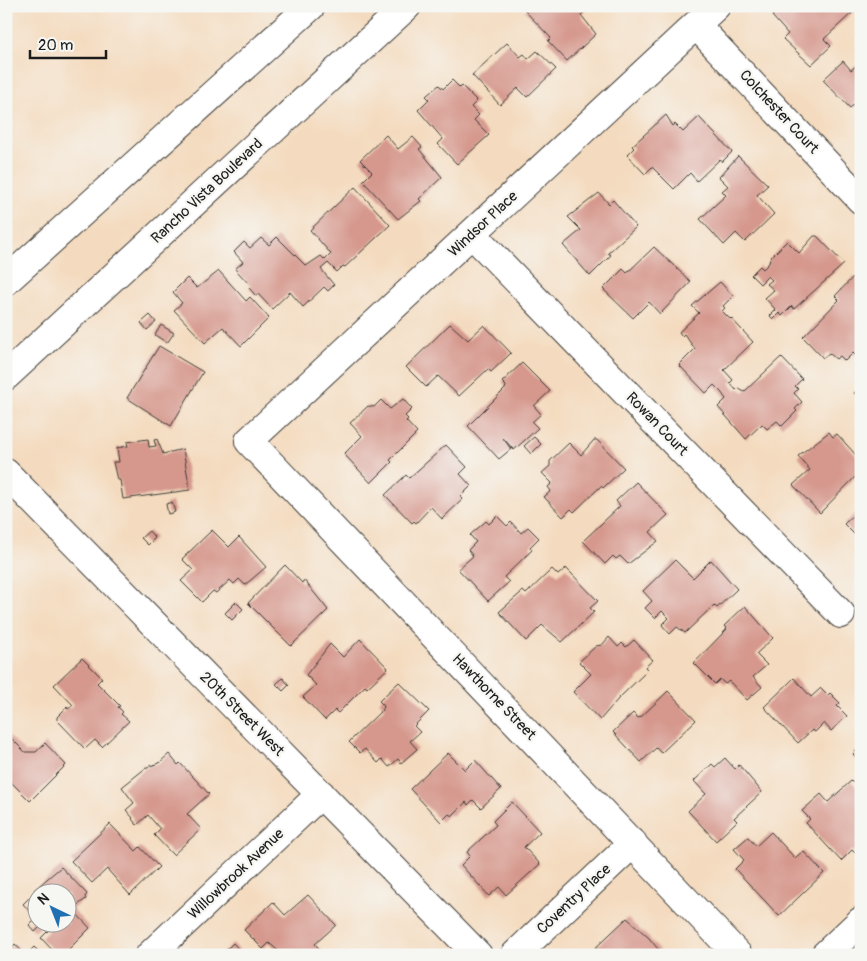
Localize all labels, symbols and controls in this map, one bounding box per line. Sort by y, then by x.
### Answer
scale bar [30,28,106,60]
text: 20 m [38,36,73,55]
street label: Colchester Court [735,66,823,159]
street label: Rancho Vista Boulevard [147,134,267,248]
street label: Windsor Place [444,187,522,261]
street label: Rowan Court [622,388,693,461]
street label: Hawthorne Street [448,650,541,745]
street label: 20th Street West [196,668,289,761]
street label: Willowbrook Avenue [184,824,289,924]
street label: Coventry Place [533,859,615,938]
north arrow [28,884,78,934]
text: N [34,889,53,908]

